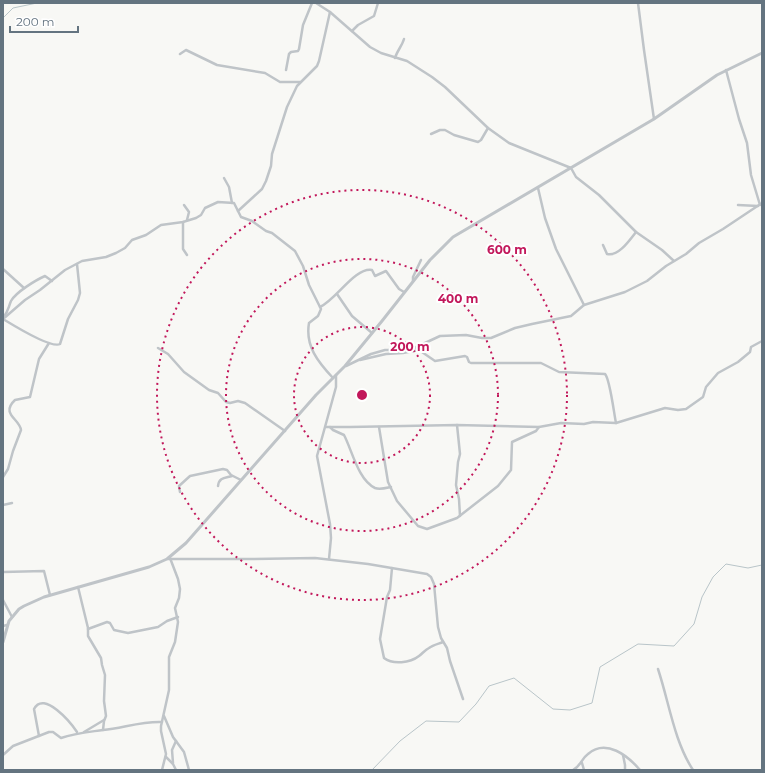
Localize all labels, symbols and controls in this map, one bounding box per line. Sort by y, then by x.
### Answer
scale bar [10,8,78,34]
text: 200 m [16,14,55,29]
text: 600 m [487,242,527,257]
text: 400 m [438,291,478,306]
text: 200 m [390,339,430,354]
centre of rings [355,388,369,402]

